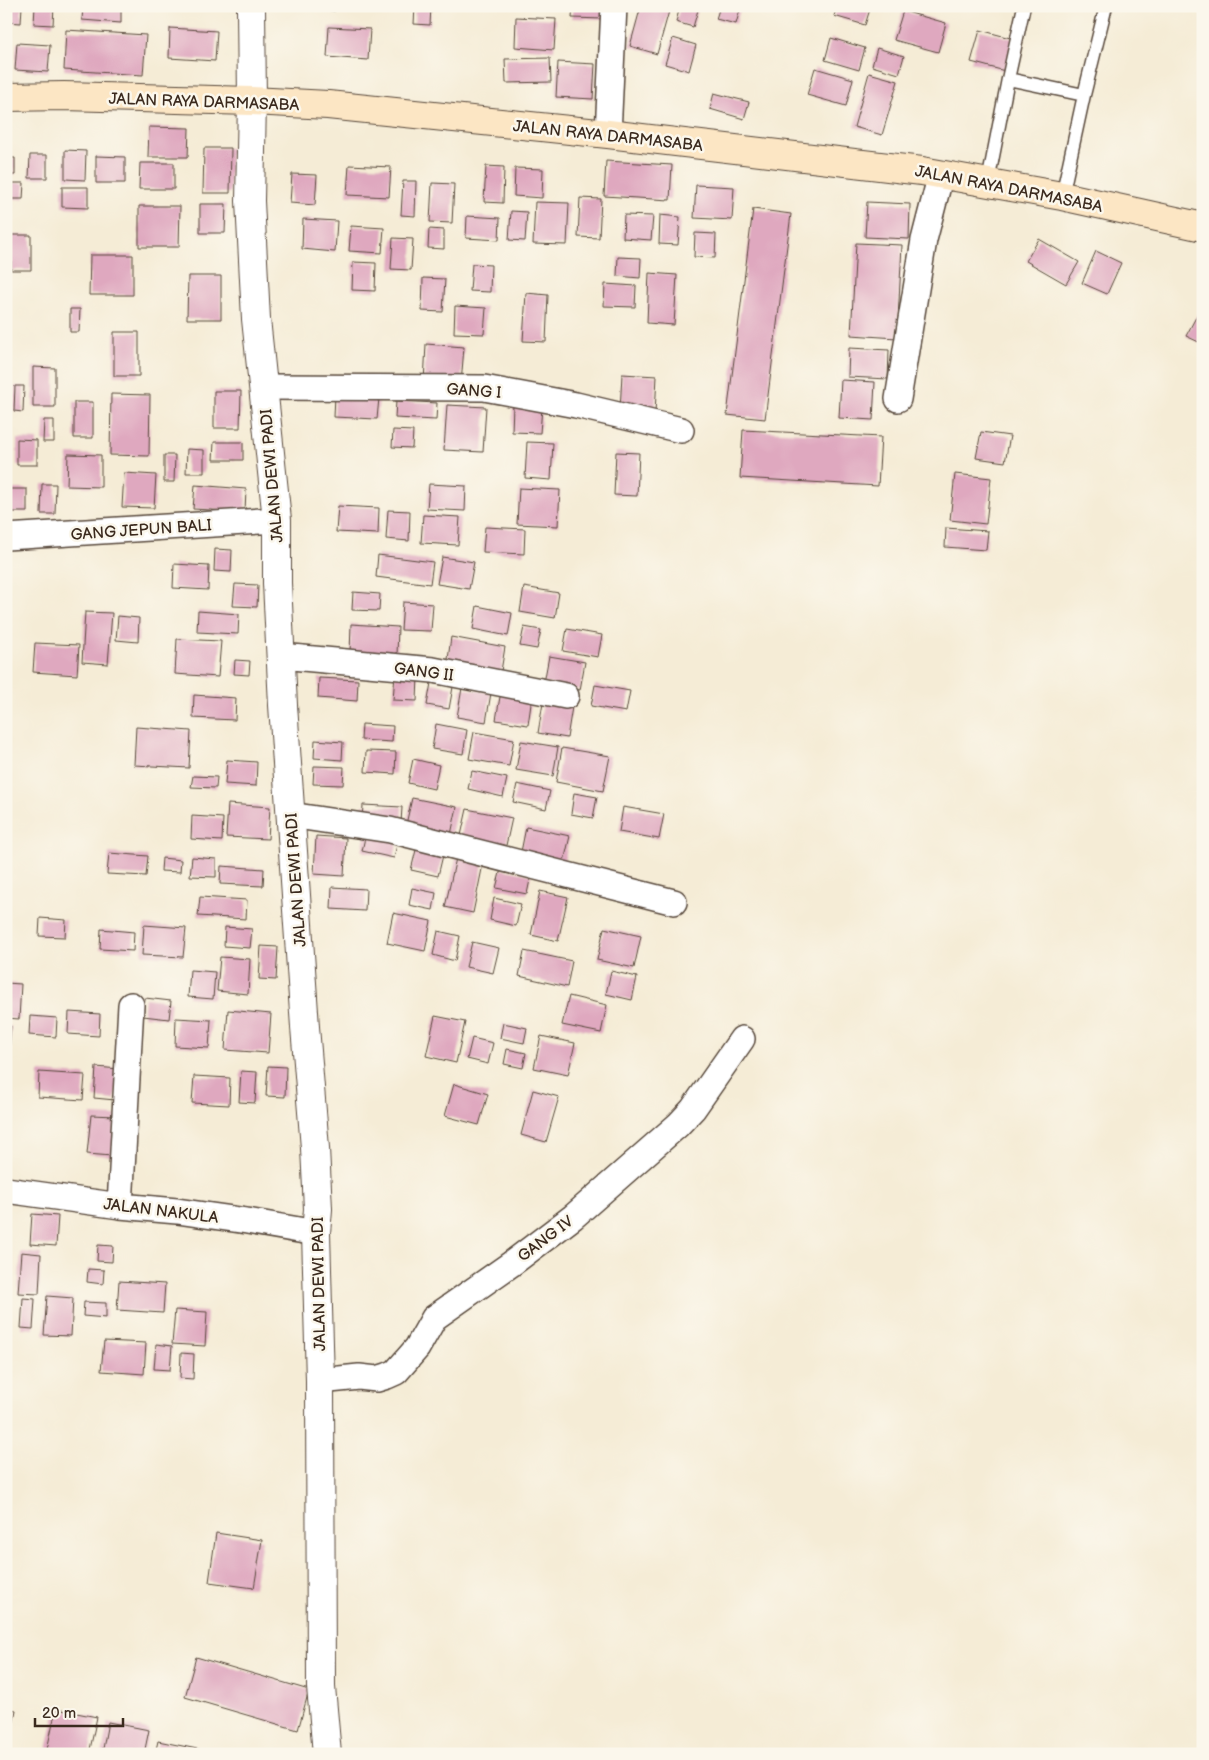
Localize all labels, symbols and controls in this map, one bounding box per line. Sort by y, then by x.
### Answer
street label: JALAN RAYA DARMASABA [108,90,300,115]
street label: JALAN RAYA DARMASABA [512,117,704,156]
street label: JALAN RAYA DARMASABA [913,162,1104,217]
street label: GANG I [446,380,502,403]
street label: JALAN DEWI PADI [257,408,288,544]
street label: GANG JEPUN BALI [70,516,212,545]
street label: GANG II [393,659,455,686]
street label: JALAN DEWI PADI [282,812,311,948]
street label: JALAN NAKULA [102,1195,220,1228]
street label: GANG IV [514,1212,578,1266]
street label: JALAN DEWI PADI [309,1217,330,1351]
scale bar [35,1695,122,1727]
text: 20 m [42,1704,76,1723]

